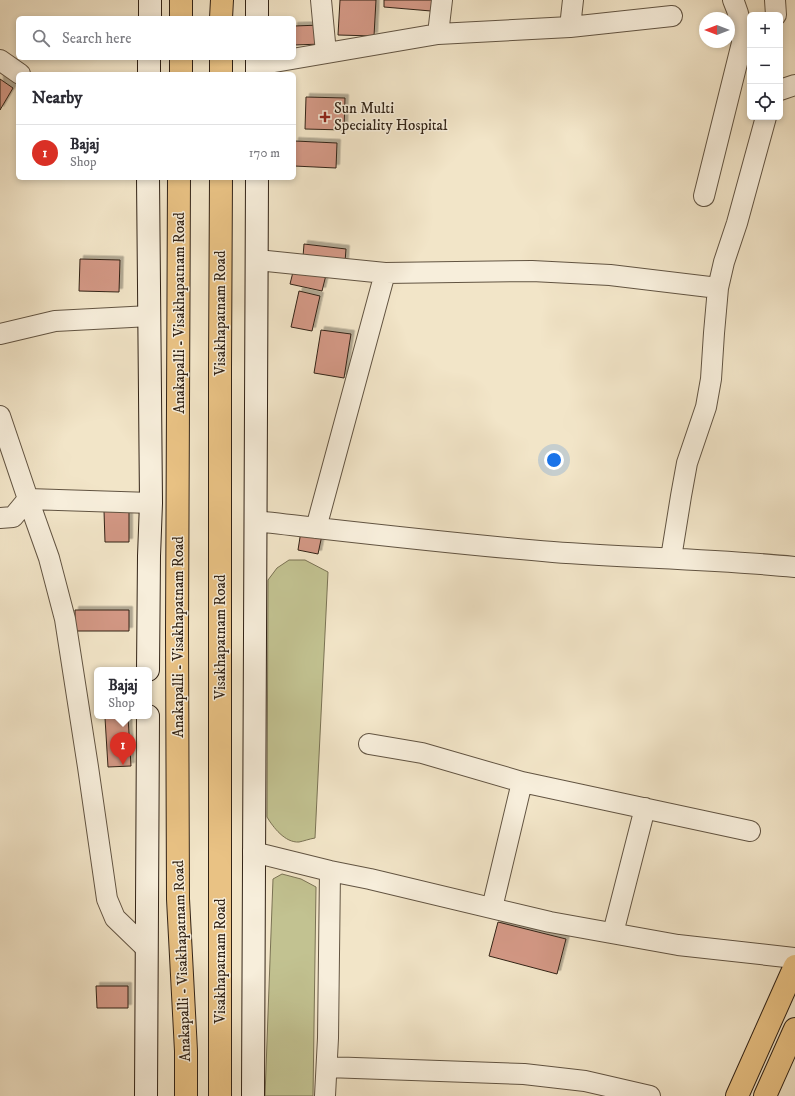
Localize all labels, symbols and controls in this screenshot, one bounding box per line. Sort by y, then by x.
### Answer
north arrow [699,12,735,48]
map controls [747,12,783,120]
button: + [747,12,783,48]
search box [16,16,296,60]
icon: search [30,27,52,49]
text: Search here [62,29,131,48]
button: − [747,48,783,84]
button: locate [747,84,783,120]
text: Nearby [32,87,82,109]
place label: Sun Multi Speciality Hospital [334,99,448,135]
marker: Sun Multi Speciality Hospital [319,111,331,123]
text: Bajaj [70,135,99,154]
text: 1 [43,145,47,161]
text: 170 m [249,145,280,161]
text: Shop [70,154,96,170]
street label: Anakapalli - Visakhapatnam Road [170,212,189,414]
street label: Visakhapatnam Road [211,250,230,376]
your location [544,450,564,470]
street label: Anakapalli - Visakhapatnam Road [169,536,188,738]
street label: Visakhapatnam Road [211,574,230,700]
popup [94,667,152,719]
text: Bajaj [108,676,138,695]
text: Shop [108,695,135,711]
pin: 1 [110,732,136,765]
street label: Anakapalli - Visakhapatnam Road [169,859,195,1062]
street label: Visakhapatnam Road [211,898,230,1024]

